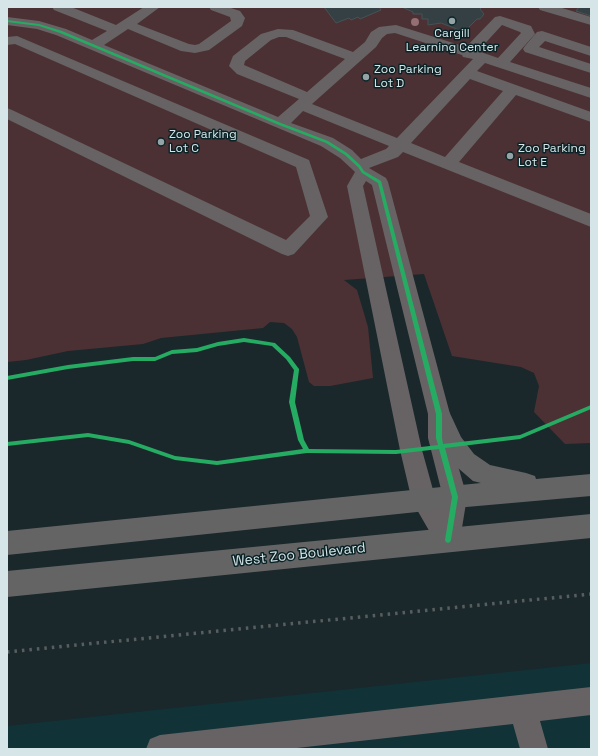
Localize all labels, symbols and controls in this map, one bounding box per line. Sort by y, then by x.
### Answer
marker: Cargill Learning Center [447,16,457,26]
place label: Cargill Learning Center [406,27,498,55]
place label: Zoo Parking Lot D [374,63,442,91]
marker: Zoo Parking Lot D [361,72,371,82]
place label: Zoo Parking Lot C [169,128,237,156]
marker: Zoo Parking Lot C [156,137,166,147]
place label: Zoo Parking Lot E [518,142,586,170]
marker: Zoo Parking Lot E [505,151,515,161]
street label: West Zoo Boulevard [232,540,366,570]

